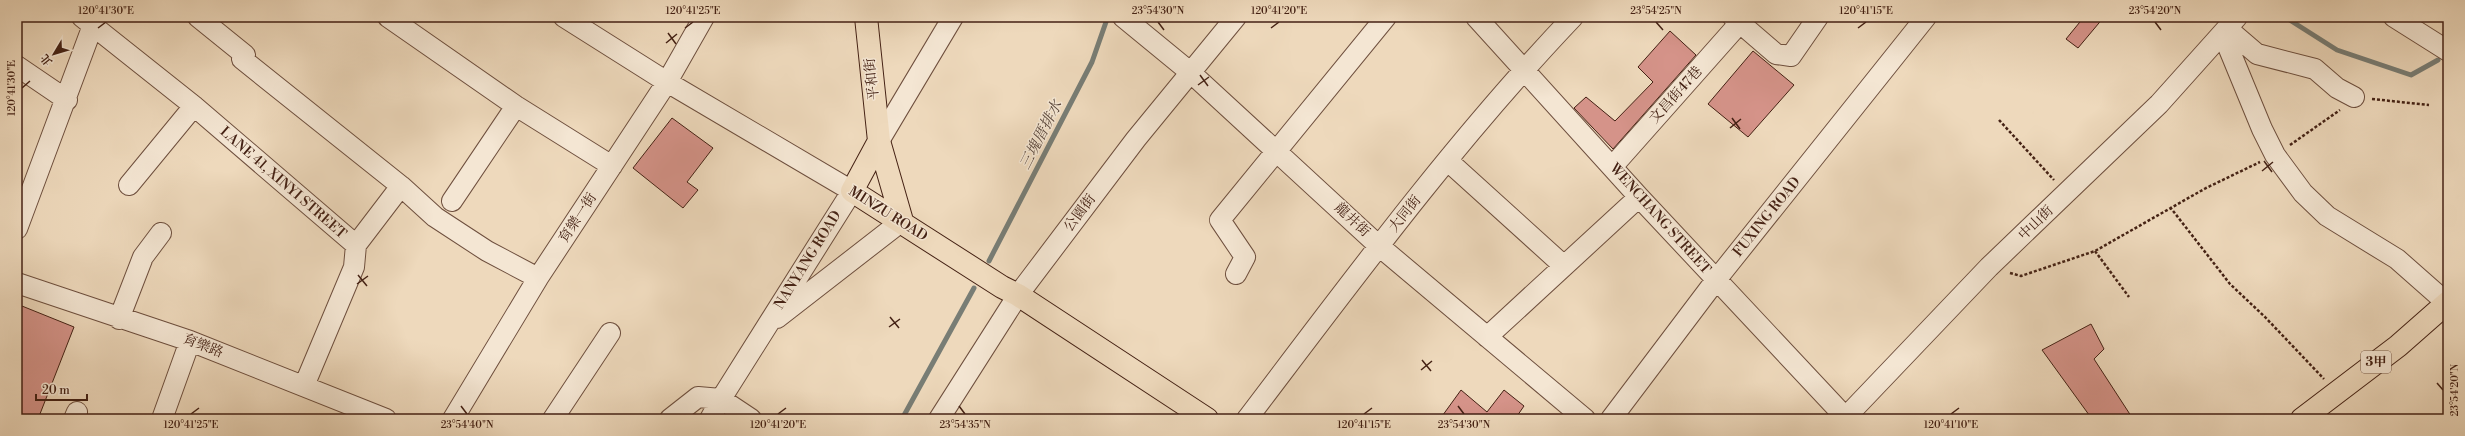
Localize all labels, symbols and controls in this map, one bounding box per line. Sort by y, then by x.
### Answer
text: 120°41'30"E [78,5,134,17]
text: 120°41'25"E [665,5,721,17]
text: 23°54'30"N [1132,5,1185,17]
text: 120°41'20"E [1251,5,1307,17]
text: 23°54'25"N [1630,5,1682,17]
text: 120°41'15"E [1839,5,1893,17]
text: 23°54'20"N [2129,5,2182,17]
north arrow [34,34,74,74]
text: 北 [38,51,56,68]
street label: 平和街 [861,57,883,101]
text: 120°41'30"E [6,60,18,116]
street label: 文昌街47巷 [1646,63,1706,127]
water label: 三塊厝排水 [1016,95,1067,173]
street label: LANE 41, XINYI STREET [216,123,350,243]
street label: WENCHANG STREET [1605,159,1715,278]
street label: FUXING ROAD [1729,173,1805,261]
street label: MINZU ROAD [845,183,931,246]
street label: 育樂一街 [555,190,601,246]
street label: 公園街 [1060,191,1100,235]
street label: 大同街 [1385,192,1425,236]
street label: 龍井街 [1331,199,1373,241]
street label: 中山街 [2015,202,2057,244]
street label: NANYANG ROAD [771,207,846,313]
street label: 育樂路 [180,330,226,362]
road number: 3甲 [2361,351,2391,373]
text: 23°54'20"N [2449,363,2461,416]
scale bar [36,376,87,402]
text: 20 m [42,383,70,398]
text: 120°41'25"E [163,419,219,431]
text: 23°54'40"N [441,419,494,431]
text: 120°41'20"E [750,419,806,431]
text: 23°54'35"N [939,419,991,431]
text: 120°41'15"E [1337,419,1391,431]
text: 23°54'30"N [1438,419,1491,431]
text: 120°41'10"E [1924,419,1978,431]

